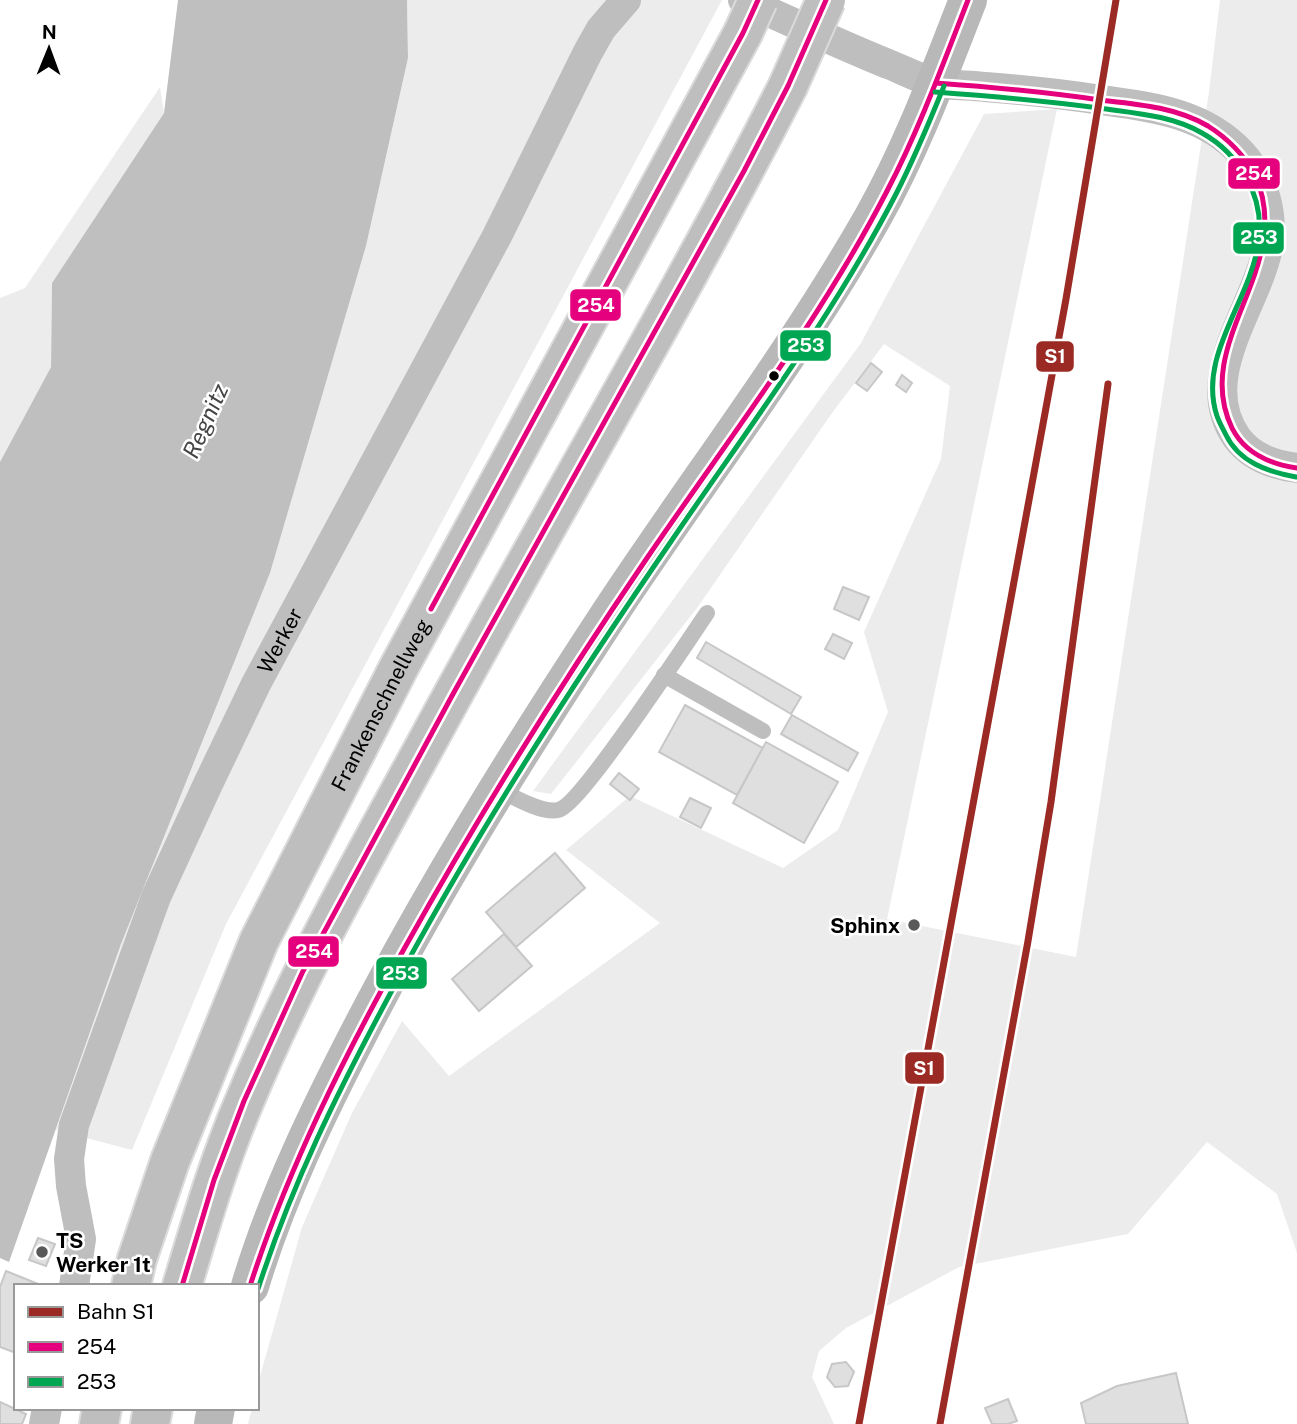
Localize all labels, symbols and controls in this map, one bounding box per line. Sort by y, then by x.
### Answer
north arrow [14,14,84,84]
text: N [42,21,57,43]
line badge: 254 [1227,157,1281,190]
text: 254 [1235,162,1273,184]
line badge: 253 [1232,221,1285,255]
text: 253 [1240,226,1278,248]
line badge: 254 [569,288,622,322]
text: 254 [577,294,615,316]
line badge: 253 [779,329,832,362]
text: 253 [787,334,825,356]
line badge: S1 [1035,340,1075,373]
text: S1 [1044,345,1066,367]
unlabelled marker [767,369,781,383]
water label: Regnitz [177,379,233,462]
street label: Werker [252,603,307,677]
street label: Frankenschnellweg [325,614,435,795]
place label: Sphinx [830,913,900,938]
marker: Sphinx [906,917,922,933]
line badge: 254 [287,935,340,968]
text: 254 [295,940,333,962]
line badge: 253 [375,956,428,990]
text: 253 [382,962,420,984]
line badge: S1 [904,1051,945,1085]
text: S1 [913,1057,935,1079]
place label: TS Werker 1t [56,1228,151,1277]
marker: TS Werker 1t [34,1244,50,1260]
legend [14,1284,259,1410]
text: Bahn S1 [77,1299,155,1324]
text: 254 [77,1334,116,1359]
text: 253 [77,1369,116,1394]

